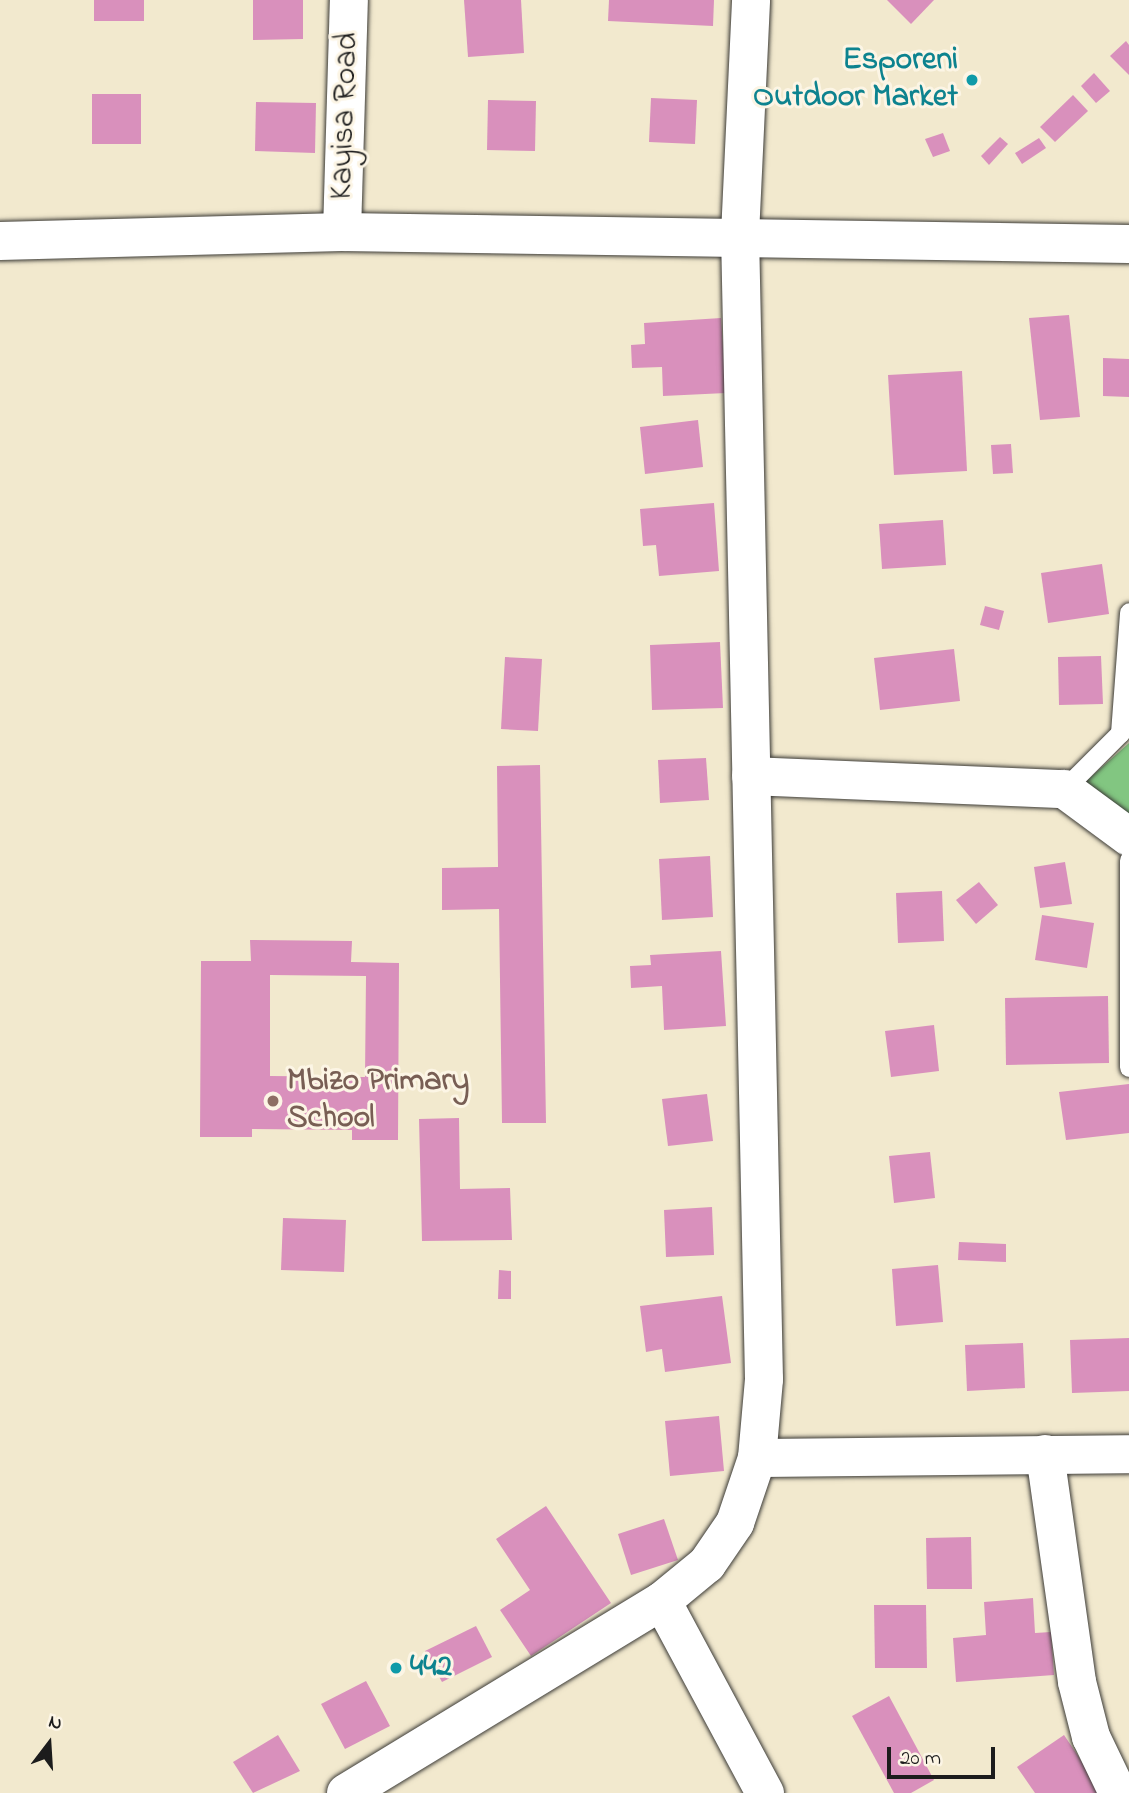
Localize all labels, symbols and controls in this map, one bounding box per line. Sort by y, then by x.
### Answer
street label: Kayisa Road [324,32,368,200]
place label: Esporeni Outdoor Market [753,43,958,118]
marker: Esporeni Outdoor Market [964,72,980,88]
place label: Mbizo Primary School [287,1064,469,1139]
marker: Mbizo Primary School [265,1093,281,1109]
place label: 442 [410,1649,452,1687]
marker: 442 [388,1660,404,1676]
north arrow [14,1709,84,1779]
text: N [45,1709,65,1738]
scale bar [891,1734,1000,1778]
text: 20 m [900,1744,941,1774]

